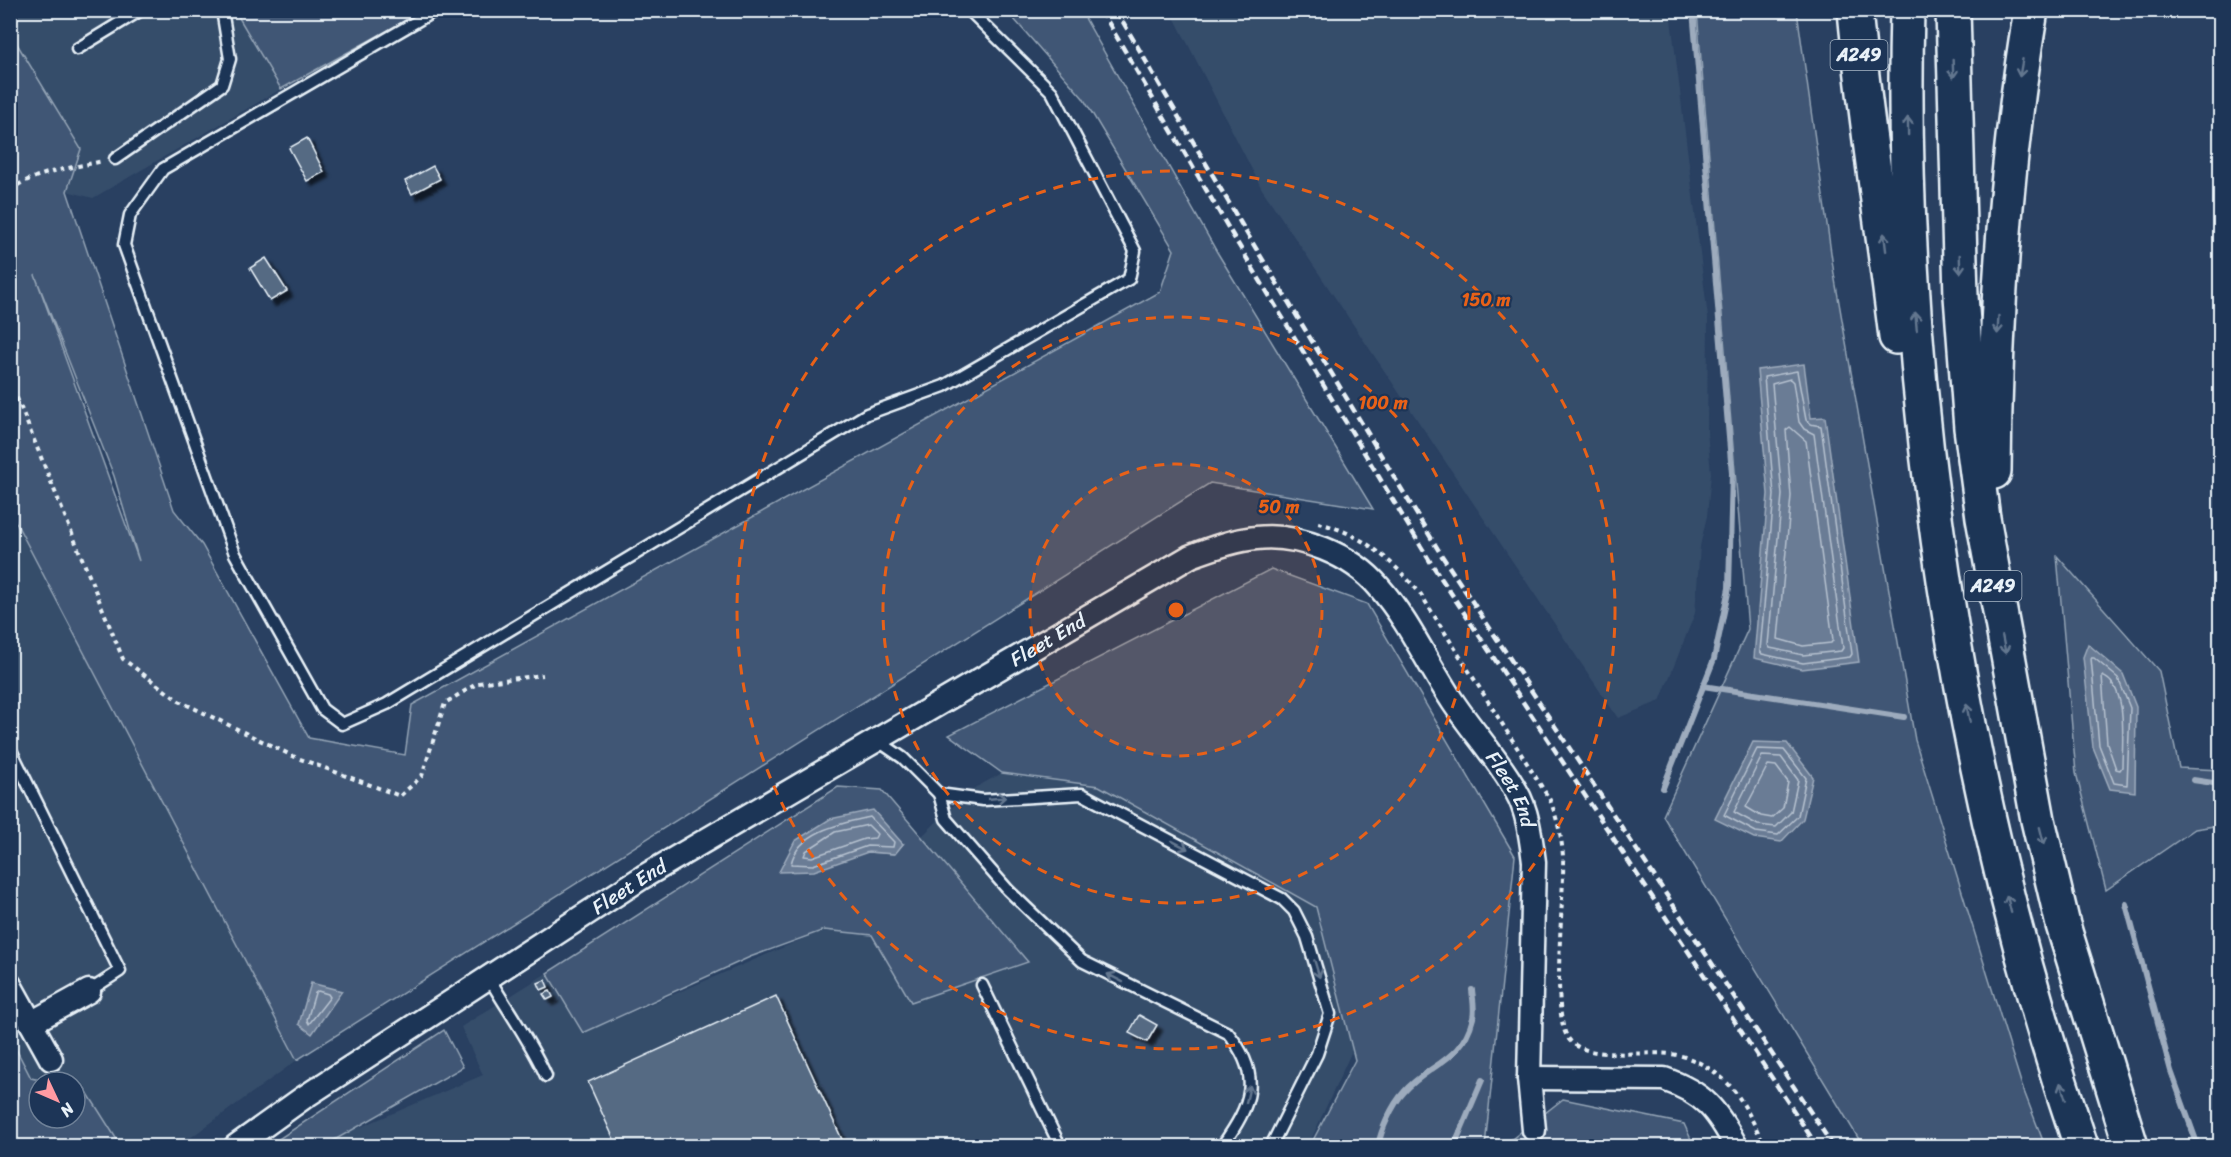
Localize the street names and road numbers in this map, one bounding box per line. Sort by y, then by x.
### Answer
road number: A249 [1830,40,1888,70]
road number: A249 [1964,571,2022,601]
street label: Fleet End [1003,603,1094,676]
street label: Fleet End [1477,743,1546,832]
street label: Fleet End [584,849,675,924]

